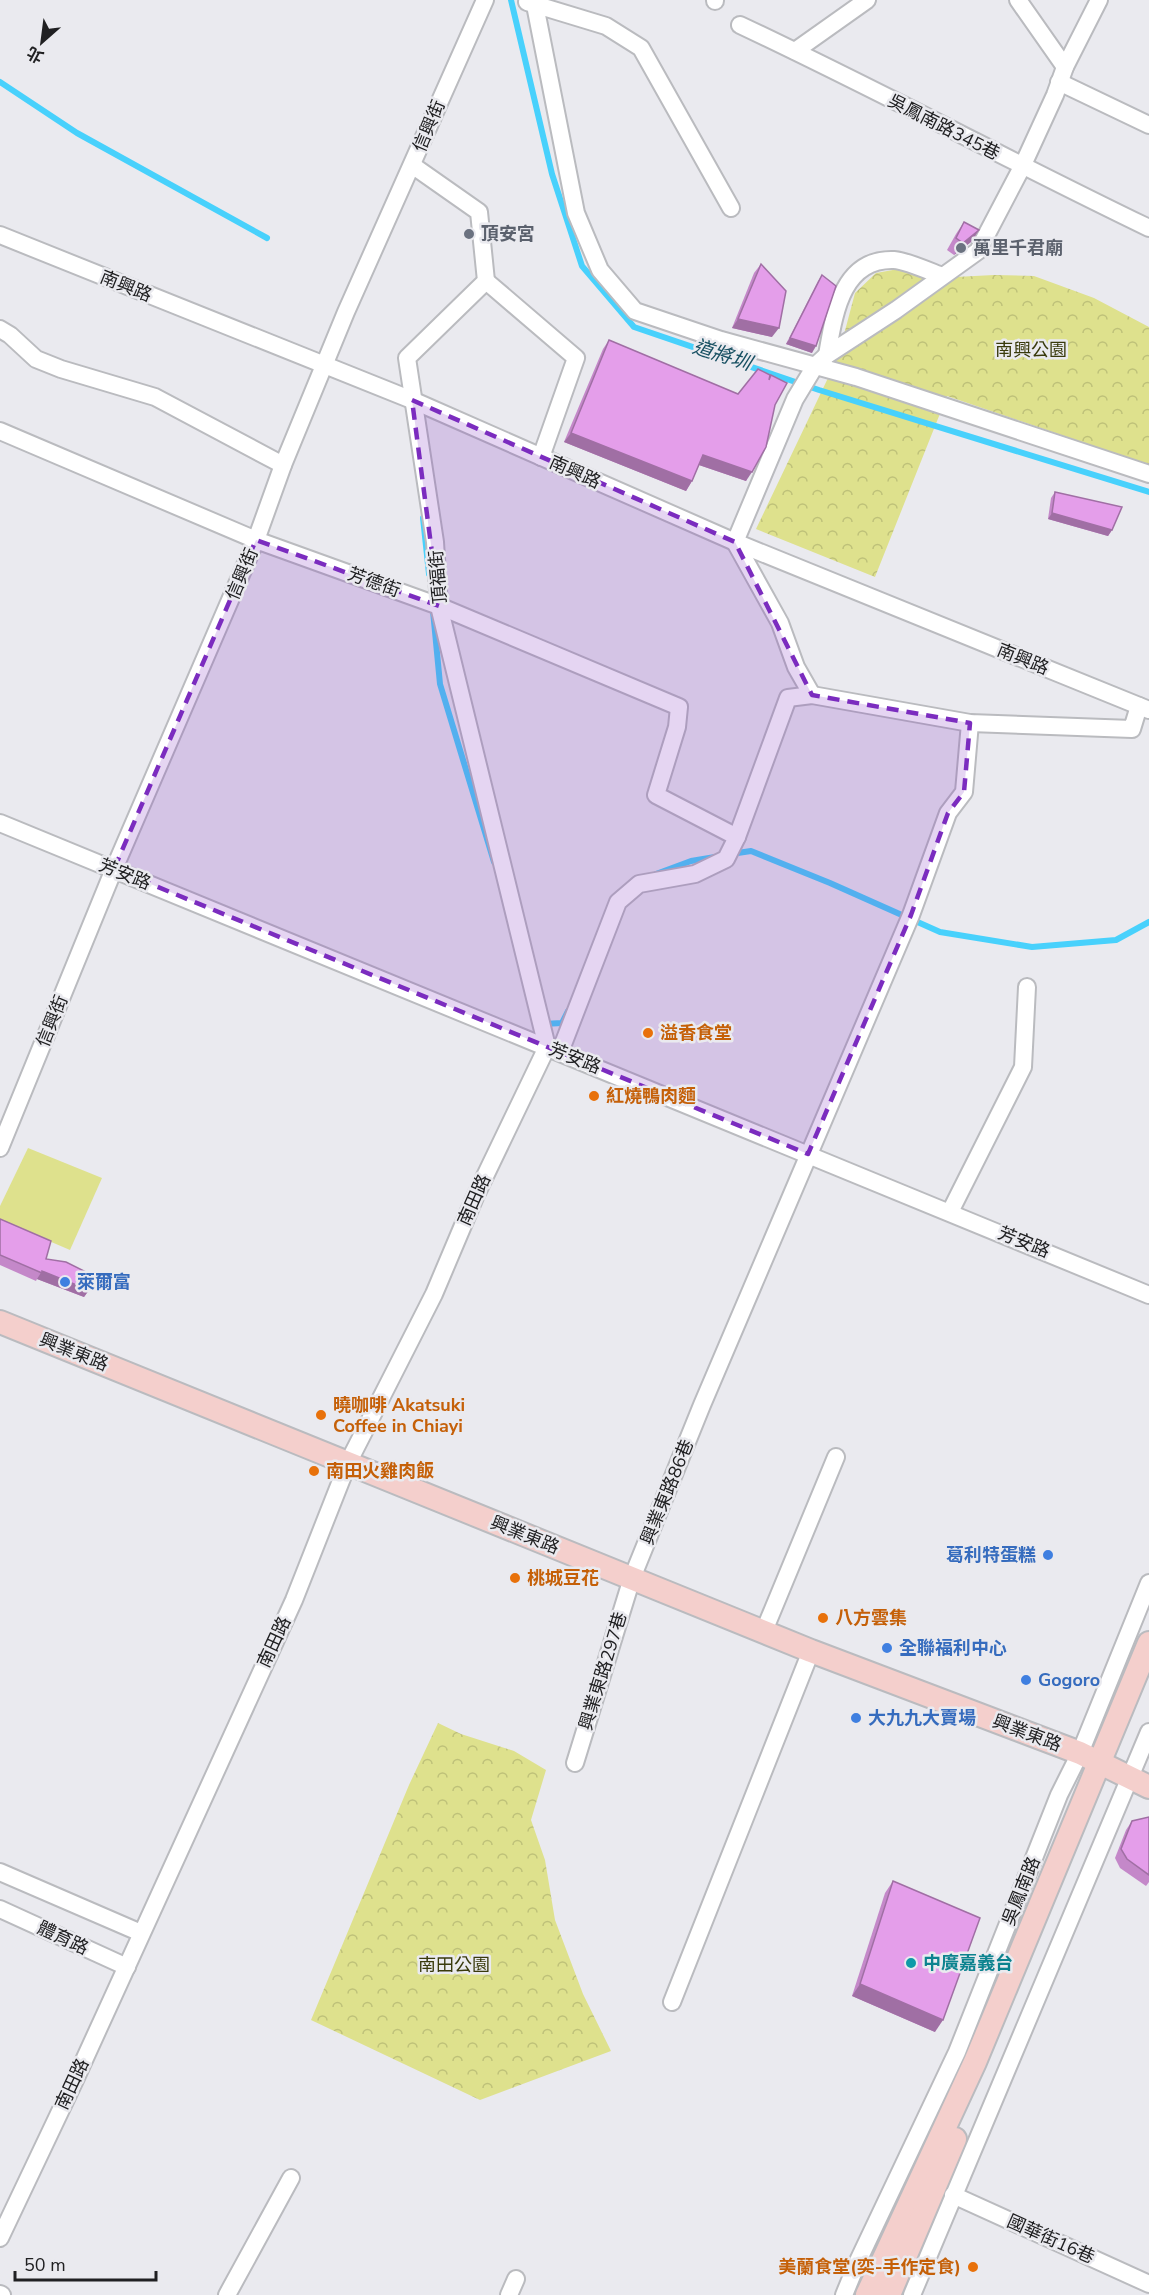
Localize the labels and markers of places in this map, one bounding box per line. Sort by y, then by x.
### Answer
place label: 頂安宮 [481,222,535,246]
marker: 頂安宮 [462,227,476,241]
place label: 萬里千君廟 [973,236,1063,260]
marker: 萬里千君廟 [954,241,968,255]
place label: 溢香食堂 [660,1021,732,1045]
marker: 溢香食堂 [641,1026,655,1040]
place label: 紅燒鴨肉麵 [606,1084,696,1108]
marker: 紅燒鴨肉麵 [587,1089,601,1103]
place label: 萊爾富 [77,1270,131,1294]
marker: 萊爾富 [58,1275,72,1289]
place label: 曉咖啡 Akatsuki Coffee in Chiayi [333,1393,465,1438]
marker: 曉咖啡 Akatsuki Coffee in Chiayi [314,1408,328,1422]
place label: 南田火雞肉飯 [326,1459,434,1483]
marker: 南田火雞肉飯 [307,1464,321,1478]
place label: 葛利特蛋糕 [946,1543,1036,1567]
marker: 葛利特蛋糕 [1041,1548,1055,1562]
place label: 桃城豆花 [527,1566,599,1590]
marker: 桃城豆花 [508,1571,522,1585]
place label: 八方雲集 [835,1606,907,1630]
marker: 八方雲集 [816,1611,830,1625]
place label: 全聯福利中心 [899,1636,1007,1660]
marker: 全聯福利中心 [880,1641,894,1655]
place label: Gogoro [1038,1668,1100,1692]
marker: Gogoro [1019,1673,1033,1687]
place label: 大九九大賣場 [868,1706,976,1730]
marker: 大九九大賣場 [849,1711,863,1725]
place label: 中廣嘉義台 [923,1951,1013,1975]
marker: 中廣嘉義台 [904,1956,918,1970]
place label: 美蘭食堂(奕-手作定食) [778,2255,961,2279]
marker: 美蘭食堂(奕-手作定食) [966,2260,980,2274]

